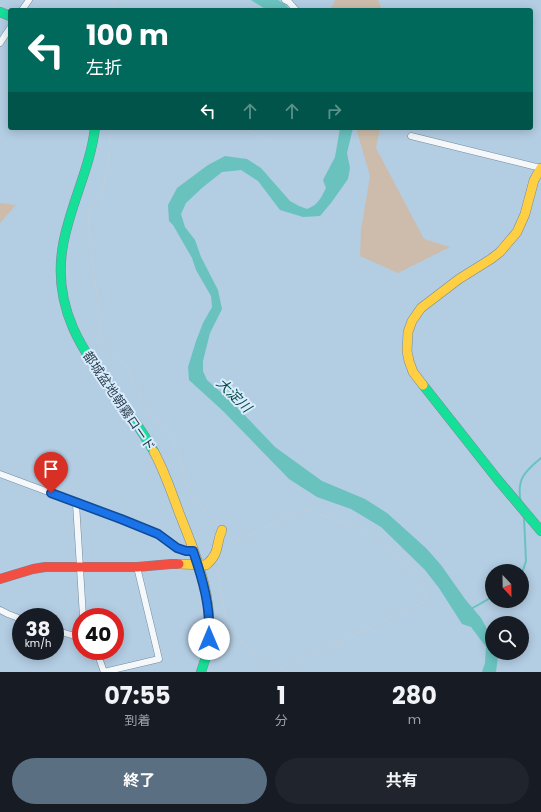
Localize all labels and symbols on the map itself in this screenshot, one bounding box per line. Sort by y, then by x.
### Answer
street label: 都城盆地朝霧ロード [78,347,160,455]
water label: 大淀川 [212,373,257,418]
pin [34,452,68,493]
north arrow [485,564,529,608]
speed limit sign: 40 [72,608,124,660]
position arrow [188,618,230,660]

